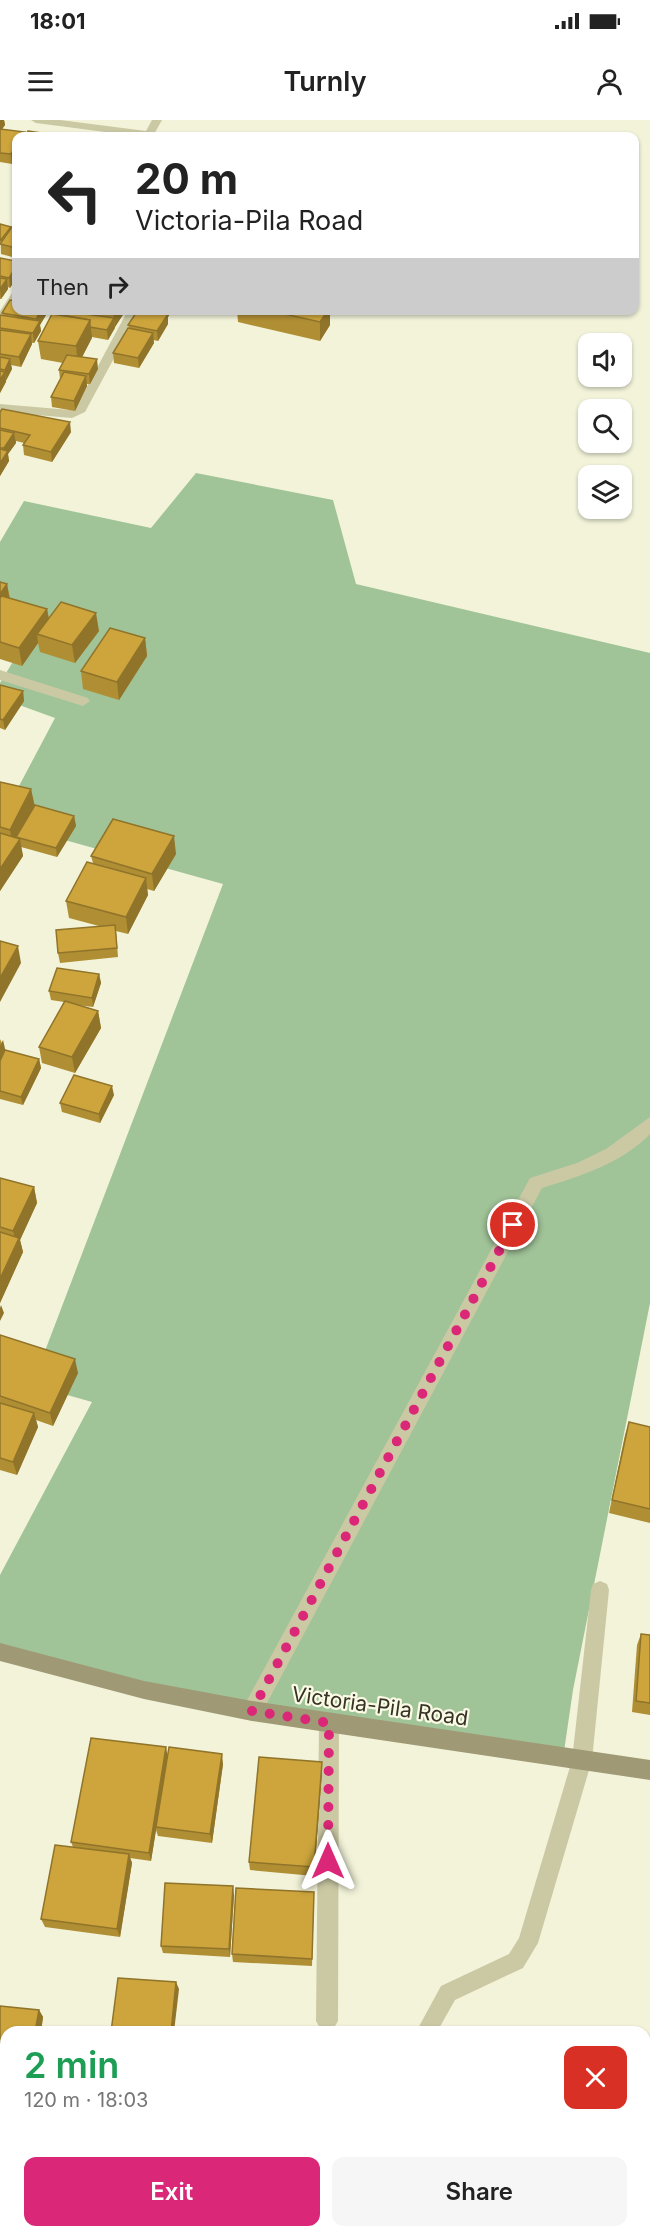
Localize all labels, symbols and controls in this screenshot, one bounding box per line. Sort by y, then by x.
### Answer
text: 18:01 [30,8,85,34]
icon: menu [24,65,57,98]
text: Turnly [283,65,367,98]
icon: person [593,65,626,98]
text: 20 m [135,153,238,204]
icon: left [36,156,114,234]
text: Victoria-Pila Road [135,204,363,237]
icon: right [101,270,134,303]
text: Then [36,274,89,300]
map controls [578,333,632,519]
button: sound [578,333,632,387]
button: search [578,399,632,453]
button: layers [578,465,632,519]
pin [487,1199,538,1250]
icon: arrive [496,1208,529,1241]
street label: Victoria-Pila Road [290,1681,470,1731]
position arrow [296,1829,360,1893]
text: 2 min [24,2043,119,2087]
button: close [564,2046,627,2109]
text: 120 m · 18:03 [24,2088,148,2112]
button: Exit [24,2157,320,2226]
button: Share [332,2157,627,2226]

